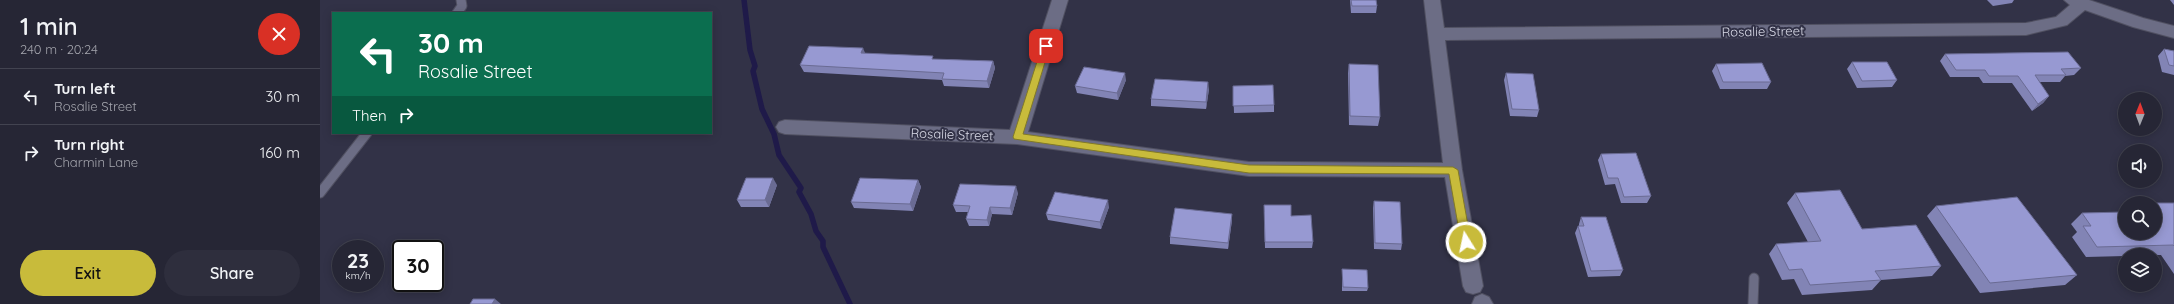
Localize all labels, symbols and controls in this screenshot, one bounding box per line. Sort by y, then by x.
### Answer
text: 1 min [20,11,78,41]
button: close [258,13,300,55]
street label: Rosalie Street [1721,22,1805,40]
text: 30 m [418,25,484,60]
icon: left [352,28,404,80]
pin [1029,29,1063,63]
icon: arrive [1035,35,1057,57]
text: 240 m · 20:24 [20,41,98,57]
text: Rosalie Street [418,60,533,83]
text: Turn left [54,79,116,98]
icon: left [20,86,42,108]
text: 30 m [265,87,300,106]
north arrow [2118,92,2162,136]
map controls [2118,92,2162,292]
text: Rosalie Street [54,98,137,114]
icon: right [395,104,417,126]
text: Then [352,106,387,125]
street label: Rosalie Street [910,125,994,143]
text: Turn right [54,135,125,154]
icon: right [20,142,42,164]
text: 160 m [260,143,300,162]
button: sound [2118,144,2162,188]
text: Charmin Lane [54,154,138,170]
button: search [2118,196,2162,240]
position arrow [1445,221,1487,263]
speed limit sign: 30 [392,240,444,292]
text: 23 [347,248,369,273]
button: layers [2118,248,2162,292]
button: Exit [20,250,156,296]
button: Share [164,250,300,296]
text: km/h [345,269,371,282]

